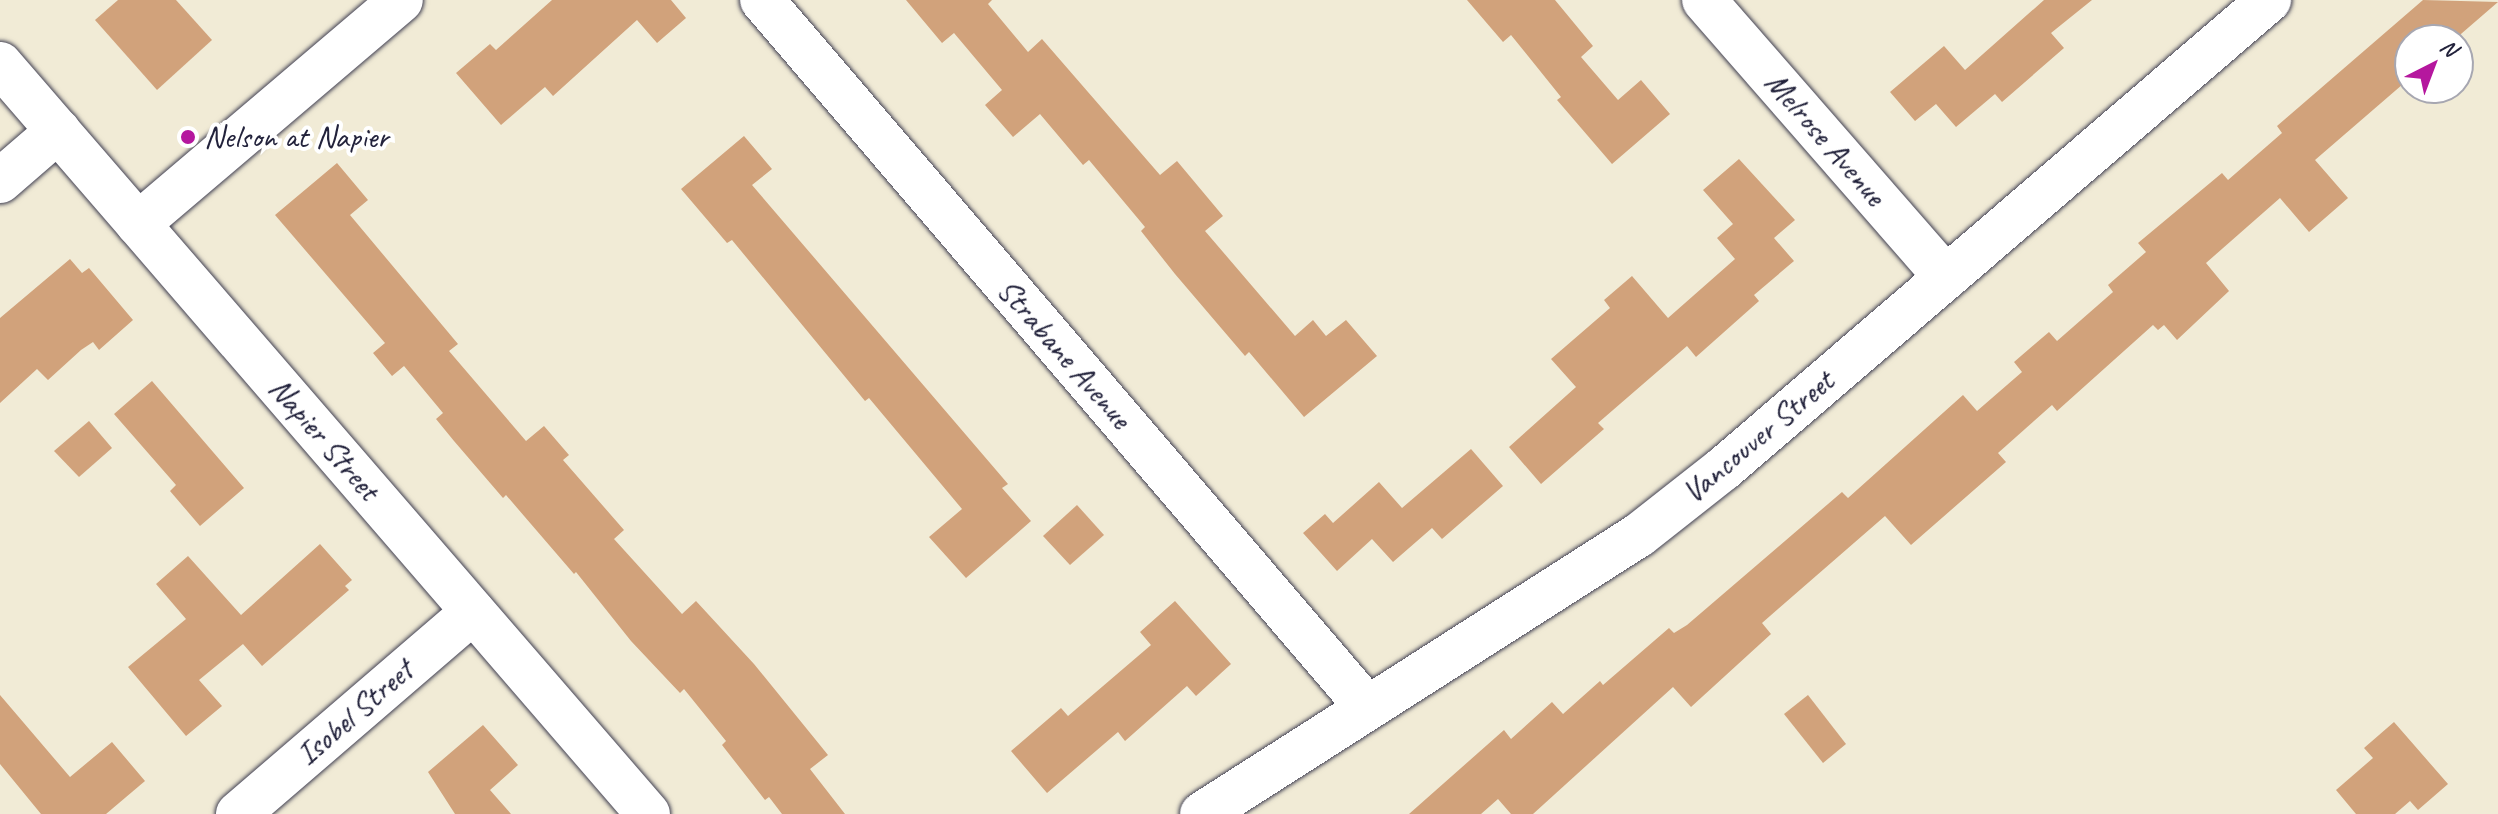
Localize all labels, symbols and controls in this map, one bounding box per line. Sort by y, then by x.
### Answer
north arrow [2394,24,2474,104]
text: N [2434,33,2463,63]
street label: Melrose Avenue [1757,64,1893,214]
place label: Nelson at Napier [204,118,389,156]
marker: Nelson at Napier [179,128,197,146]
street label: Strabane Avenue [989,272,1139,436]
street label: Vancouver Street [1674,362,1842,512]
street label: Napier Street [260,370,388,508]
street label: Isobel Street [289,652,421,774]

